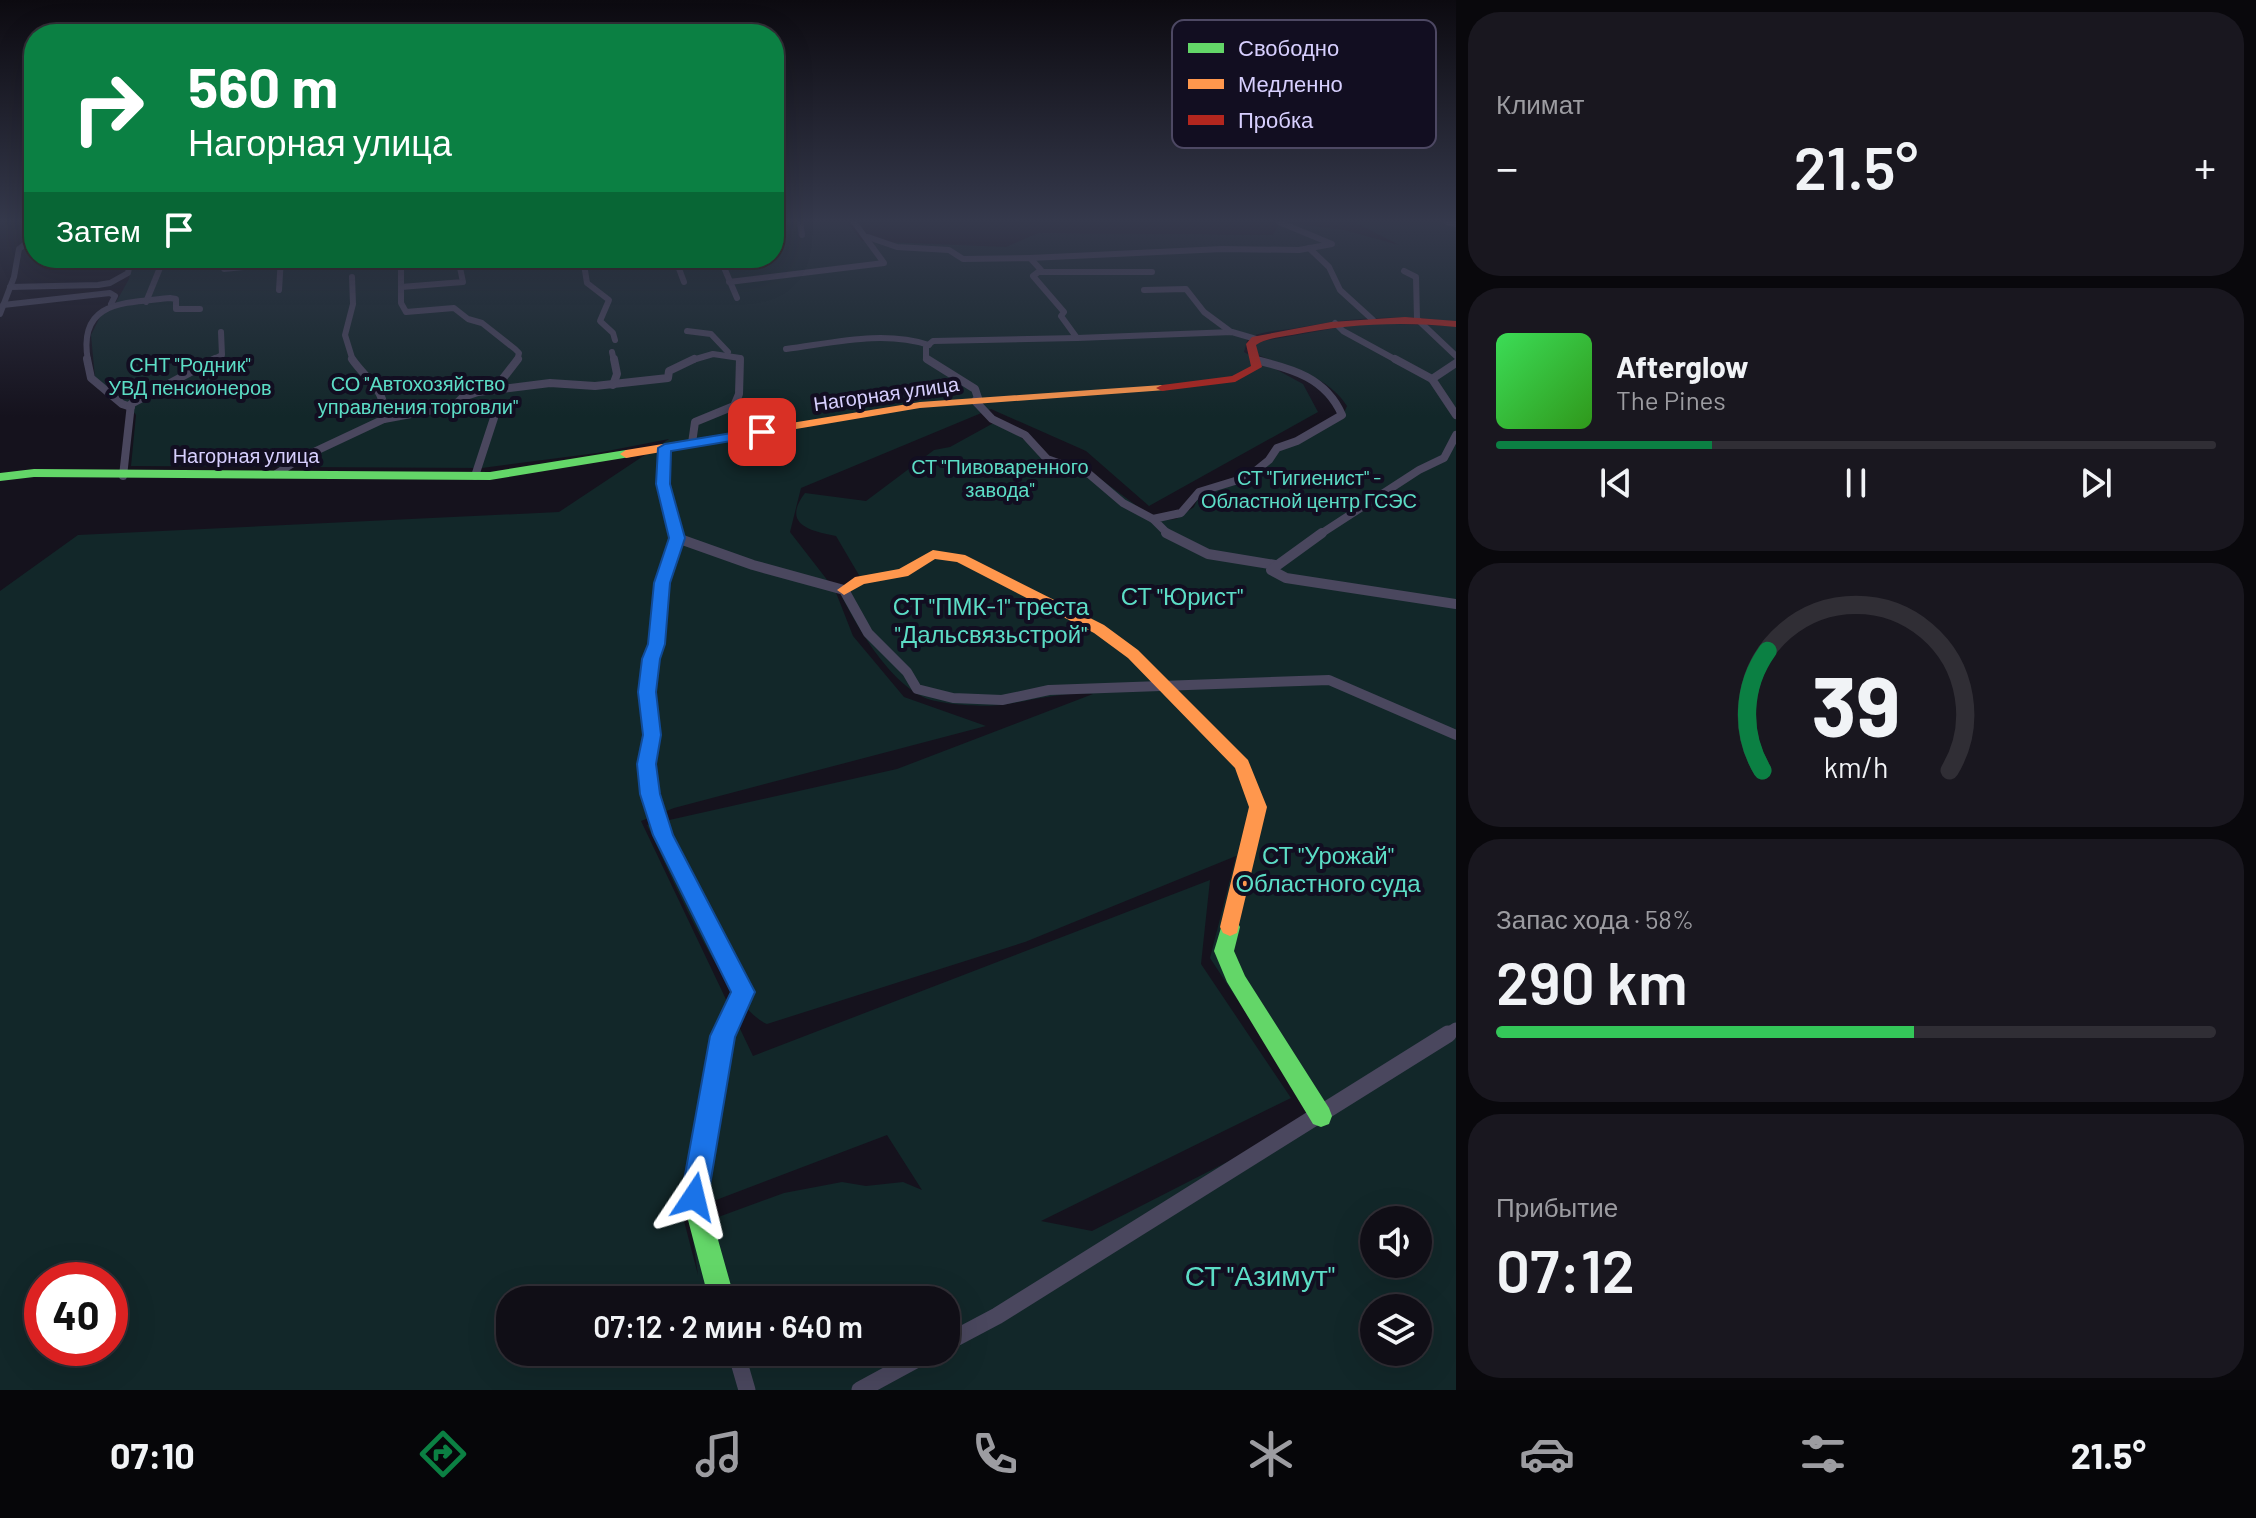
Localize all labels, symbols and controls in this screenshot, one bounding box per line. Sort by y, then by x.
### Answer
legend [1172,20,1436,148]
text: Свободно [1238,34,1339,61]
text: 560 m [188,52,338,119]
icon: right [56,56,160,160]
text: Медленно [1238,70,1343,97]
text: Климат [1496,88,1585,119]
text: Пробка [1238,106,1314,133]
text: Нагорная улица [188,120,452,163]
text: 21.5° [1794,130,1918,202]
text: − [1496,140,1518,193]
text: + [2194,140,2216,193]
icon: arrive [157,208,201,252]
text: Затем [56,212,141,248]
text: Afterglow [1616,348,1749,384]
park label: СНТ "Родник" УВД пенсионеров [108,352,272,399]
park label: СО "Автохозяйство управления торговли" [318,371,518,418]
street label: Нагорная улица [812,371,961,415]
text: The Pines [1616,384,1726,415]
pin [728,398,796,466]
icon: arrive [740,410,784,454]
street label: Нагорная улица [173,443,320,467]
park label: СТ "Пивоваренного завода" [911,454,1089,501]
icon: previous [1594,461,1638,505]
icon: pause [1834,461,1878,505]
icon: next [2074,461,2118,505]
park label: СТ "Гигиенист" - Областной центр ГСЭС [1201,465,1417,512]
park label: СТ "Юрист" [1121,581,1243,610]
park label: СТ "ПМК-1" треста "Дальсвязьстрой" [893,591,1090,648]
text: 39 [1811,654,1901,754]
text: km/h [1824,749,1888,784]
park label: СТ "Урожай" Областного суда [1235,840,1421,897]
text: Запас хода · 58% [1496,903,1694,934]
text: 290 km [1496,945,1688,1017]
position arrow [652,1155,736,1239]
text: Прибытие [1496,1191,1618,1222]
map controls [1360,1206,1432,1366]
button: sound [1360,1206,1432,1278]
text: 07:12 [1496,1233,1635,1305]
park label: СТ "Азимут" [1185,1258,1335,1292]
speed limit sign: 40 [24,1262,128,1366]
button: layers [1360,1294,1432,1366]
text: 07:12 · 2 мин · 640 m [593,1308,863,1344]
icon: directions [415,1426,471,1482]
icon: music [691,1426,747,1482]
icon: phone [967,1426,1023,1482]
icon: climate [1243,1426,1299,1482]
icon: car [1519,1426,1575,1482]
icon: filters [1795,1426,1851,1482]
text: 07:10 [110,1433,195,1476]
text: 21.5° [2071,1433,2146,1476]

